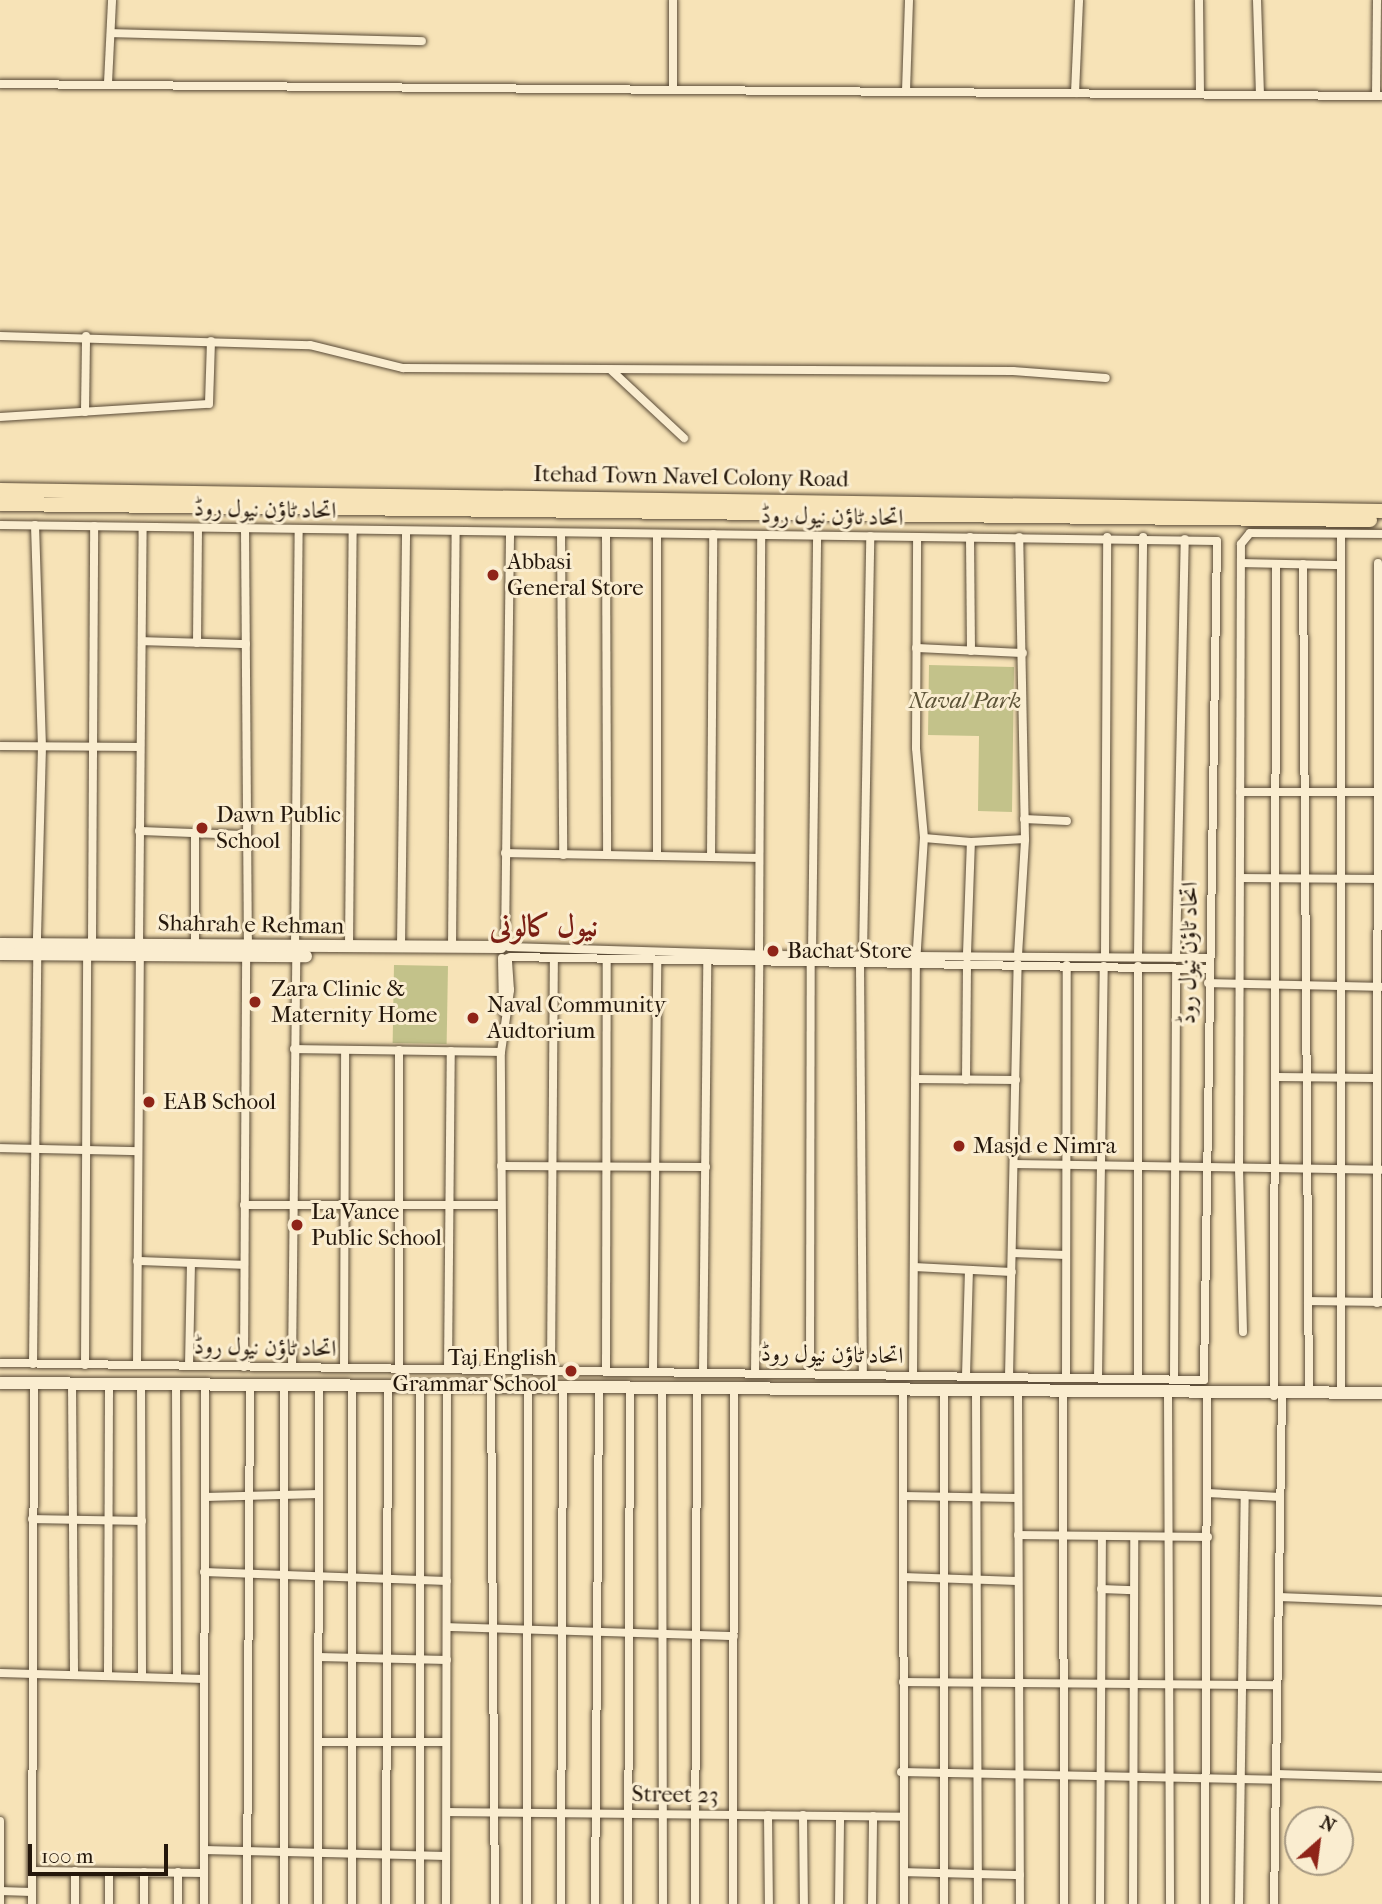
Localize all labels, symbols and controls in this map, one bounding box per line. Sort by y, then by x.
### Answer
street label: Itehad Town Navel Colony Road [533,460,849,494]
street label: اتحاد ٹاؤن نیول روڈ [193,495,337,525]
street label: اتحاد ٹاؤن نیول روڈ [760,502,904,532]
place label: Abbasi General Store [507,548,644,602]
marker: Abbasi General Store [485,567,501,583]
park label: Naval Park [909,687,1021,715]
place label: Dawn Public School [216,801,341,855]
marker: Dawn Public School [194,820,210,836]
street label: اتحاد ٹاؤن نیول روڈ [1174,881,1204,1025]
district label: نیول کالونی [490,909,598,945]
street label: Shahrah e Rehman [157,910,345,940]
place label: Bachat Store [787,937,912,965]
marker: Bachat Store [765,943,781,959]
place label: Zara Clinic & Maternity Home [271,975,437,1029]
place label: Naval Community Audtorium [487,991,666,1045]
marker: Zara Clinic & Maternity Home [245,992,265,1012]
marker: Naval Community Audtorium [465,1010,481,1026]
place label: EAB School [163,1088,276,1116]
marker: EAB School [141,1094,157,1110]
place label: Masjd e Nimra [973,1132,1116,1160]
marker: Masjd e Nimra [951,1138,967,1154]
place label: La Vance Public School [311,1198,442,1252]
marker: La Vance Public School [289,1217,305,1233]
street label: اتحاد ٹاؤن نیول روڈ [193,1333,337,1363]
street label: اتحاد ٹاؤن نیول روڈ [760,1340,904,1370]
place label: Taj English Grammar School [392,1344,557,1398]
marker: Taj English Grammar School [563,1363,579,1379]
street label: Street 23 [631,1780,719,1810]
north arrow [1284,1806,1354,1876]
text: N [1316,1811,1339,1837]
scale bar [32,1830,172,1874]
text: 100 m [41,1844,94,1868]

